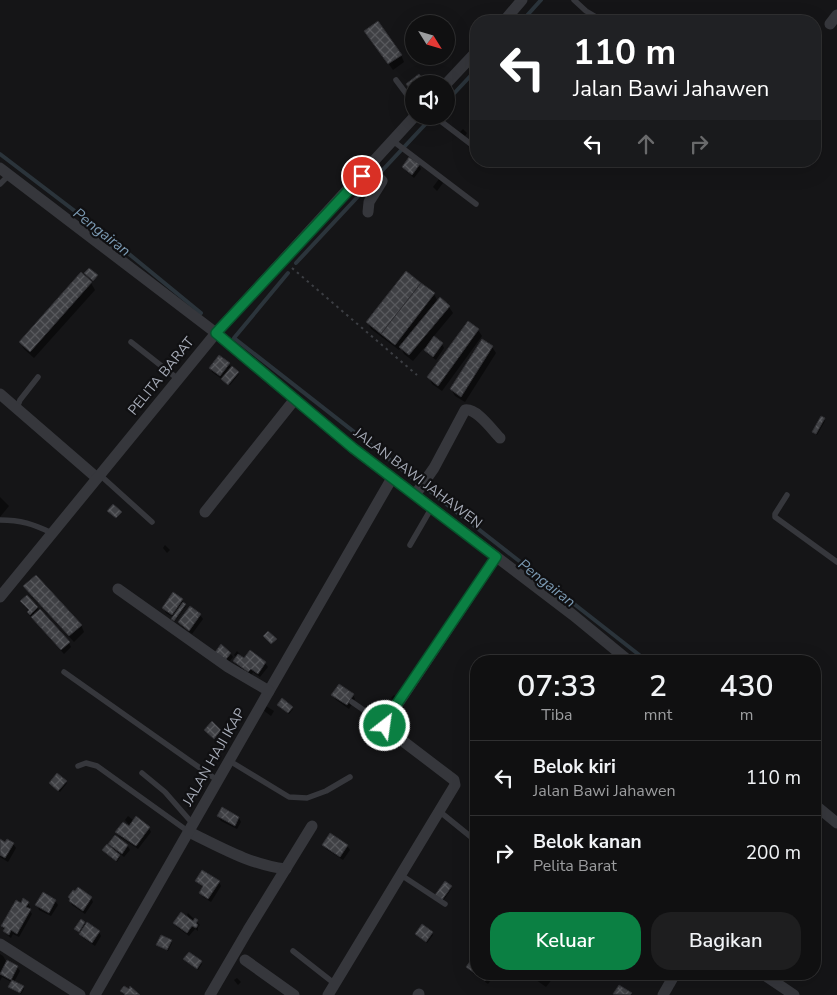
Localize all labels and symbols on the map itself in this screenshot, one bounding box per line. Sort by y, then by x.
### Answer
north arrow [405,15,455,65]
pin [341,155,383,197]
water label: Pengairan [69,203,135,261]
street label: PELITA BARAT [123,332,199,419]
street label: JALAN BAWI JAHAWEN [349,423,486,533]
water label: Pengairan [514,554,580,612]
position arrow [358,699,410,751]
street label: JALAN HAJI IKAP [178,704,250,810]

